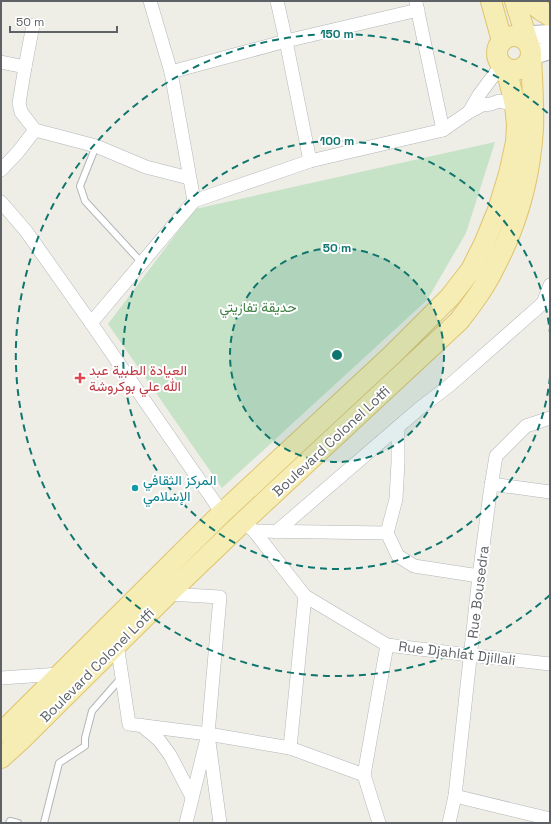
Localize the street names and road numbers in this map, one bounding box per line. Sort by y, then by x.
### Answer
street label: Boulevard Colonel Lotfi [268,382,394,500]
street label: Rue Bousedra [463,544,493,640]
street label: Boulevard Colonel Lotfi [36,604,158,726]
street label: Rue Djahlat Djillali [397,637,517,669]

